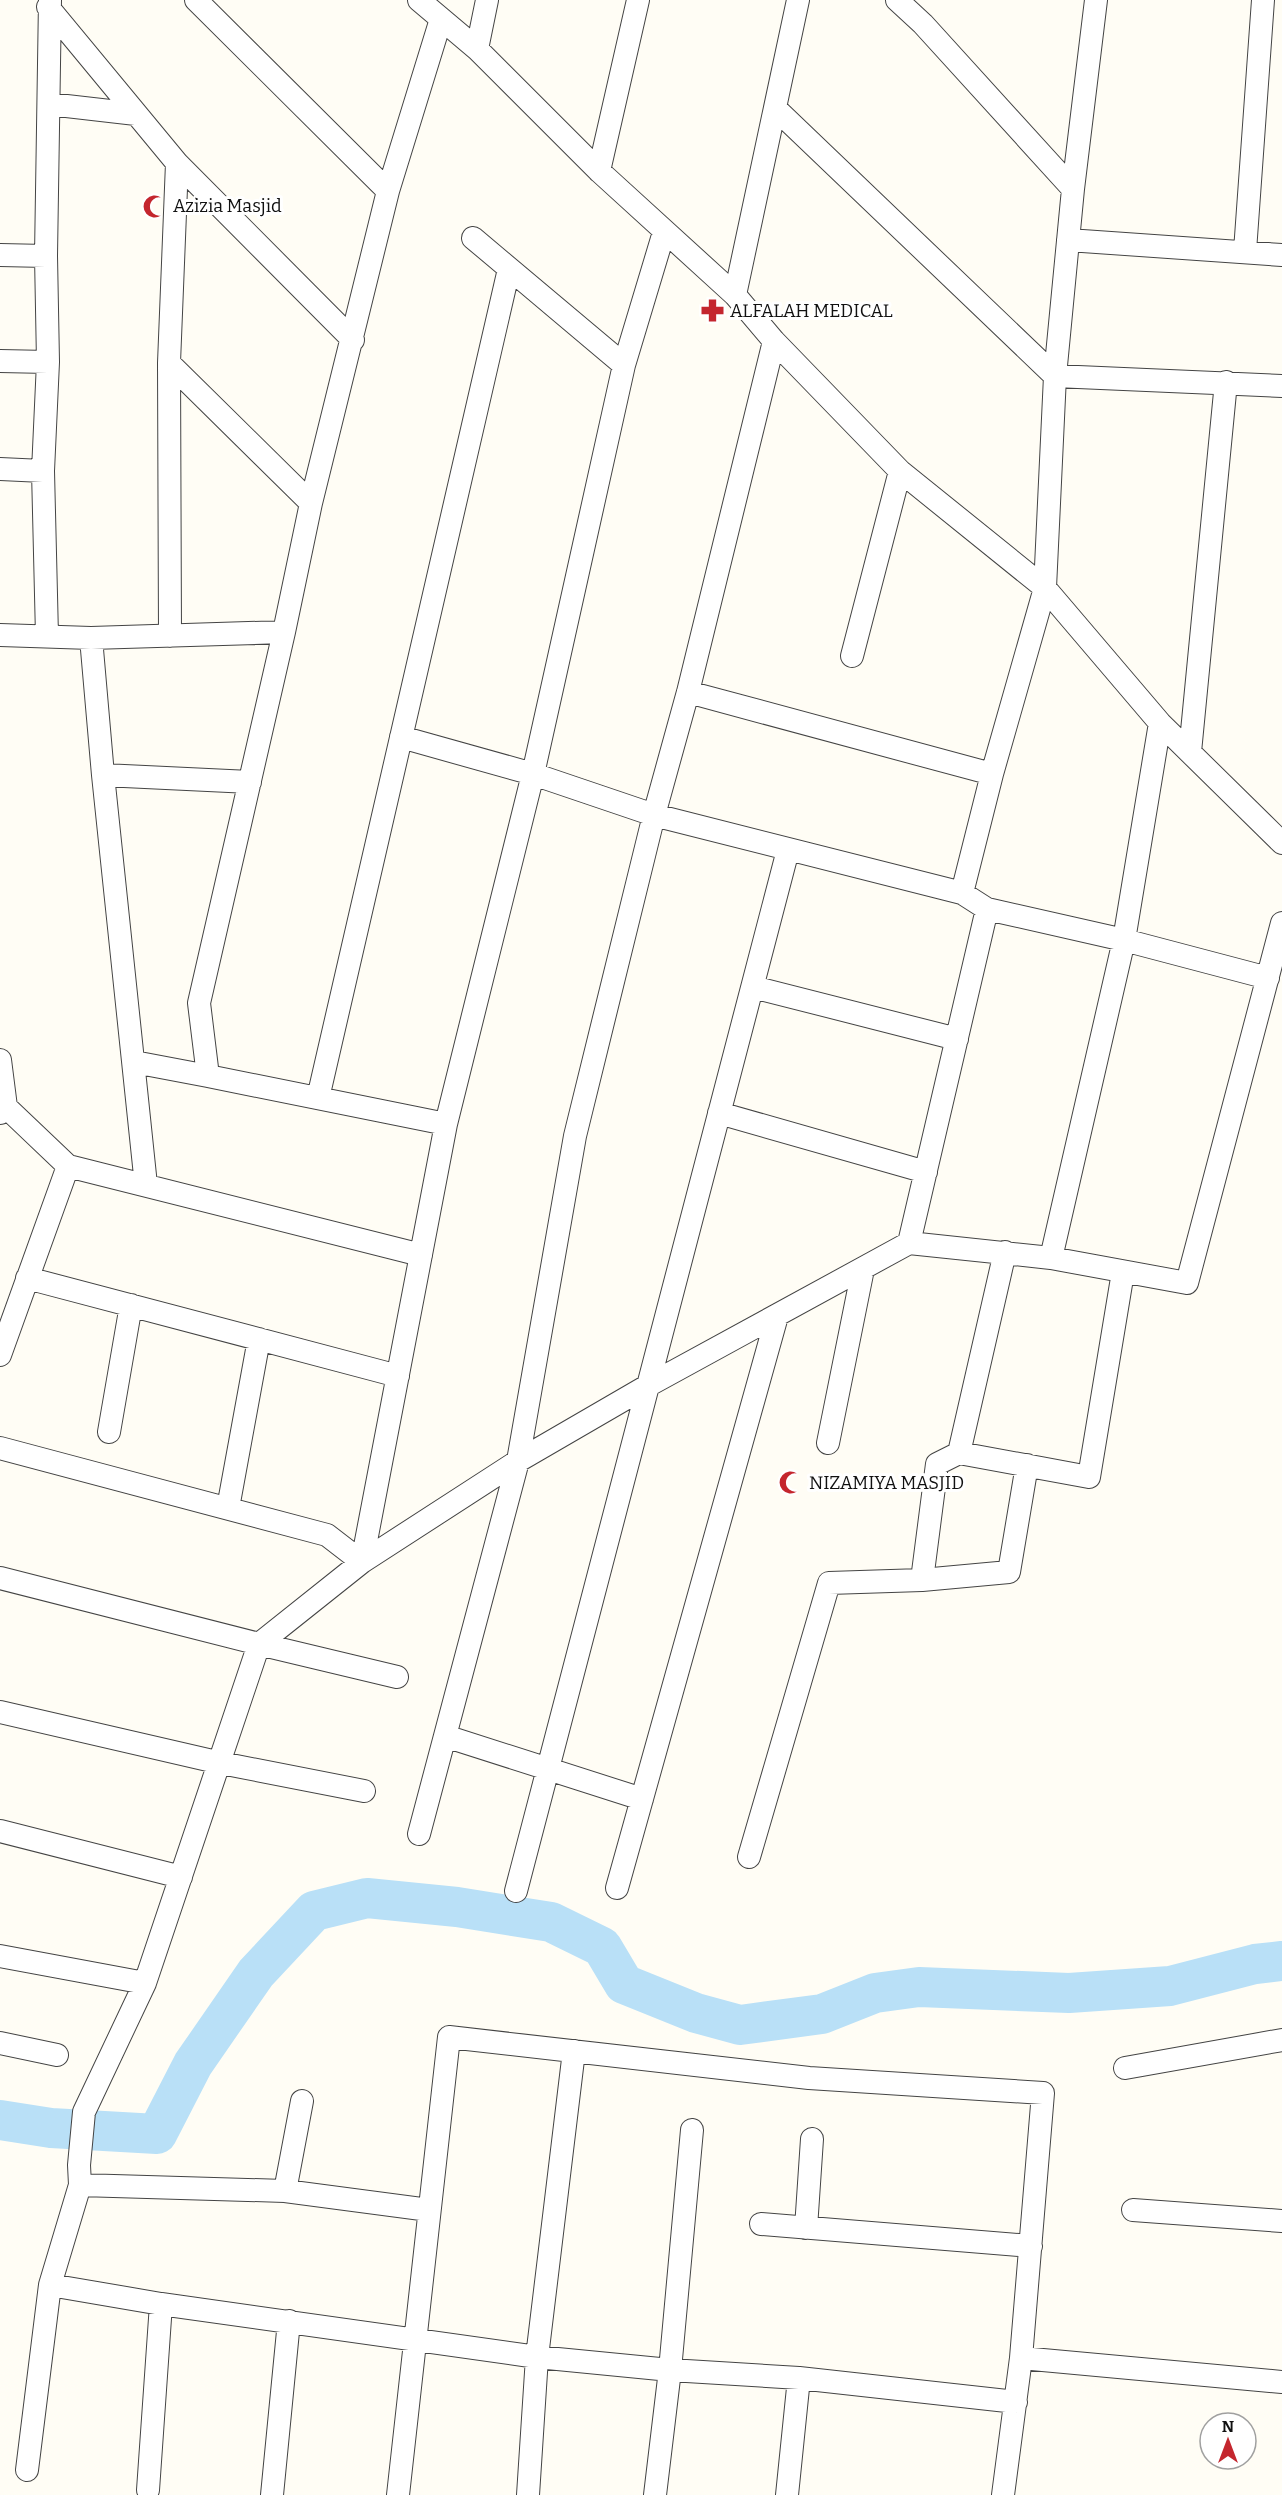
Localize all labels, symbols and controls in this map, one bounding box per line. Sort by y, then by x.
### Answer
mosque icon: Azizia Masjid [142,193,168,219]
place label: Azizia Masjid [173,195,282,217]
pharmacy icon: ALFALAH MEDICAL [699,298,725,324]
place label: ALFALAH MEDICAL [730,300,893,322]
mosque icon: NIZAMIYA MASJID [778,1470,804,1496]
place label: NIZAMIYA MASJID [809,1472,964,1494]
north arrow [1198,2411,1258,2471]
text: N [1222,2417,1234,2436]

